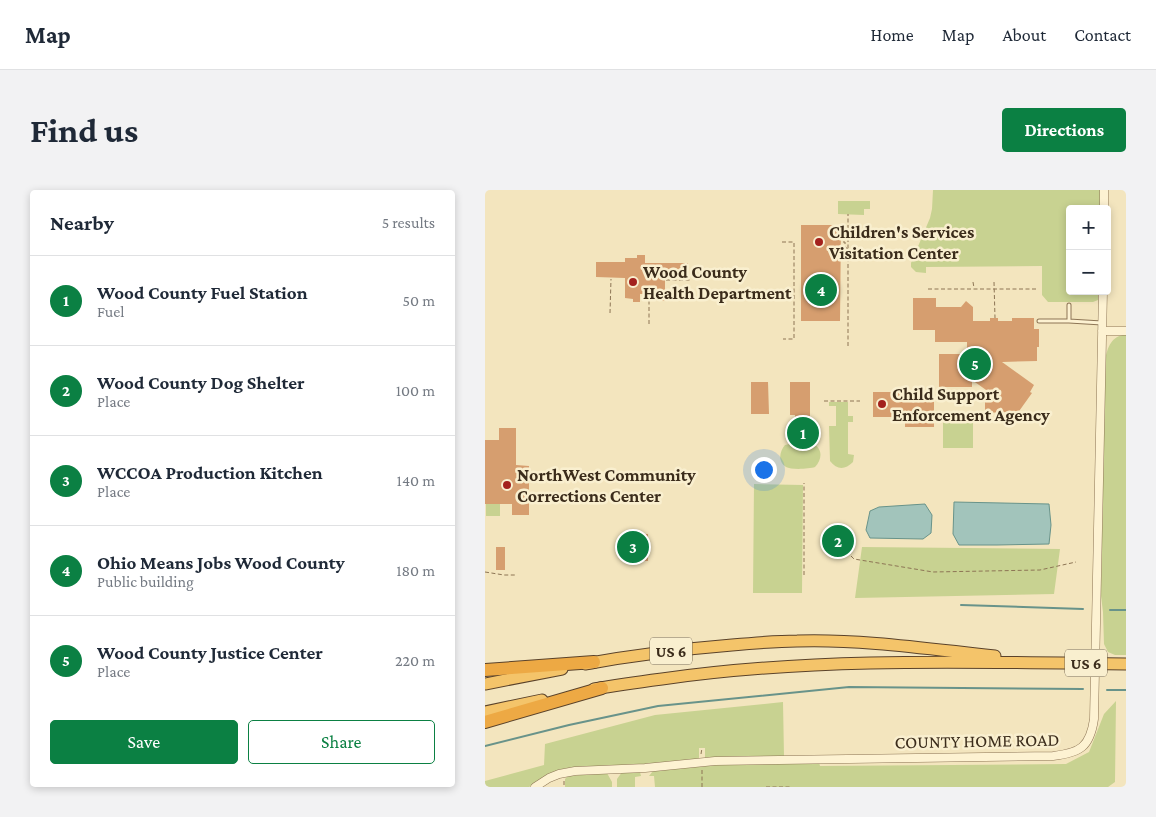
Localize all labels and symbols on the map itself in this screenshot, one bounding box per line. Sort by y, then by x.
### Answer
place label: Children's Services Visitation Center [828,222,974,263]
marker: Children's Services Visitation Center [813,236,825,248]
place label: Wood County Health Department [642,262,792,303]
pin: 4 [805,271,837,309]
marker: Wood County Health Department [627,276,639,288]
pin: 5 [959,345,991,383]
place label: Child Support Enforcement Agency [892,384,1050,425]
marker: Child Support Enforcement Agency [876,398,888,410]
pin: 1 [787,414,819,452]
your location [751,457,777,483]
place label: NorthWest Community Corrections Center [517,465,696,506]
marker: NorthWest Community Corrections Center [501,479,513,491]
pin: 2 [822,522,854,560]
pin: 3 [617,528,649,566]
road number: US 6 [650,638,692,664]
road number: US 6 [1065,649,1107,676]
street label: COUNTY HOME ROAD [894,730,1060,752]

